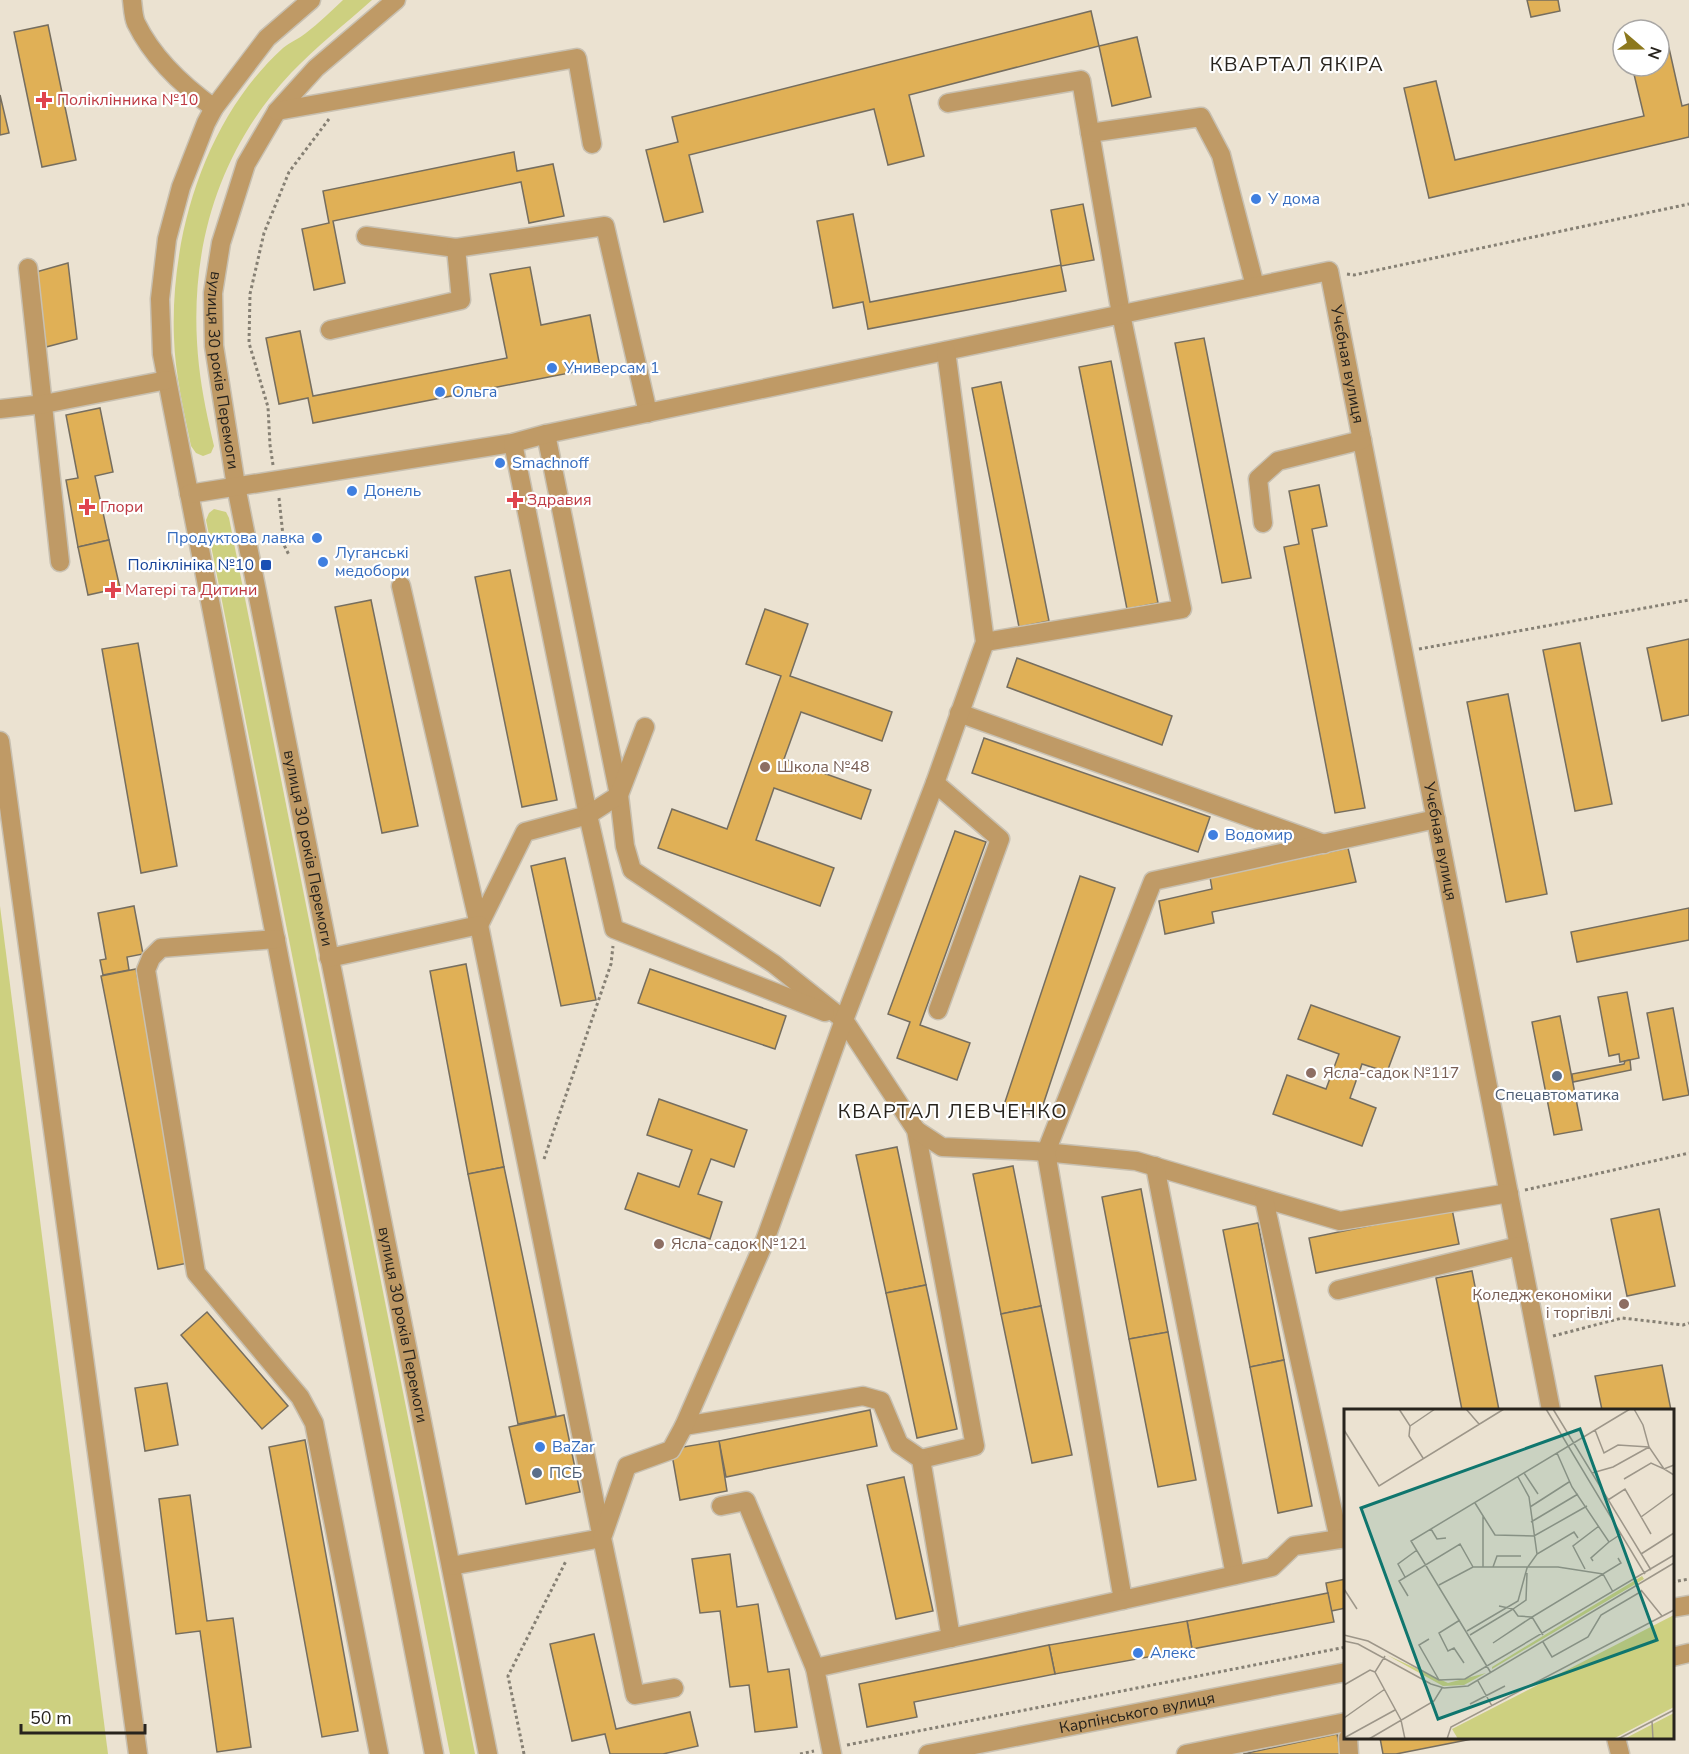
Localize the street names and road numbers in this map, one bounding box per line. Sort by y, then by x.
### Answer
street label: вулиця 30 років Перемоги [201,270,244,471]
street label: Учєбная вулиця [1325,302,1369,425]
street label: вулиця 30 років Перемоги [278,748,338,948]
street label: Учєбная вулиця [1418,779,1462,902]
street label: вулиця 30 років Перемоги [372,1225,433,1425]
street label: Карпінського вулиця [1057,1687,1217,1739]

